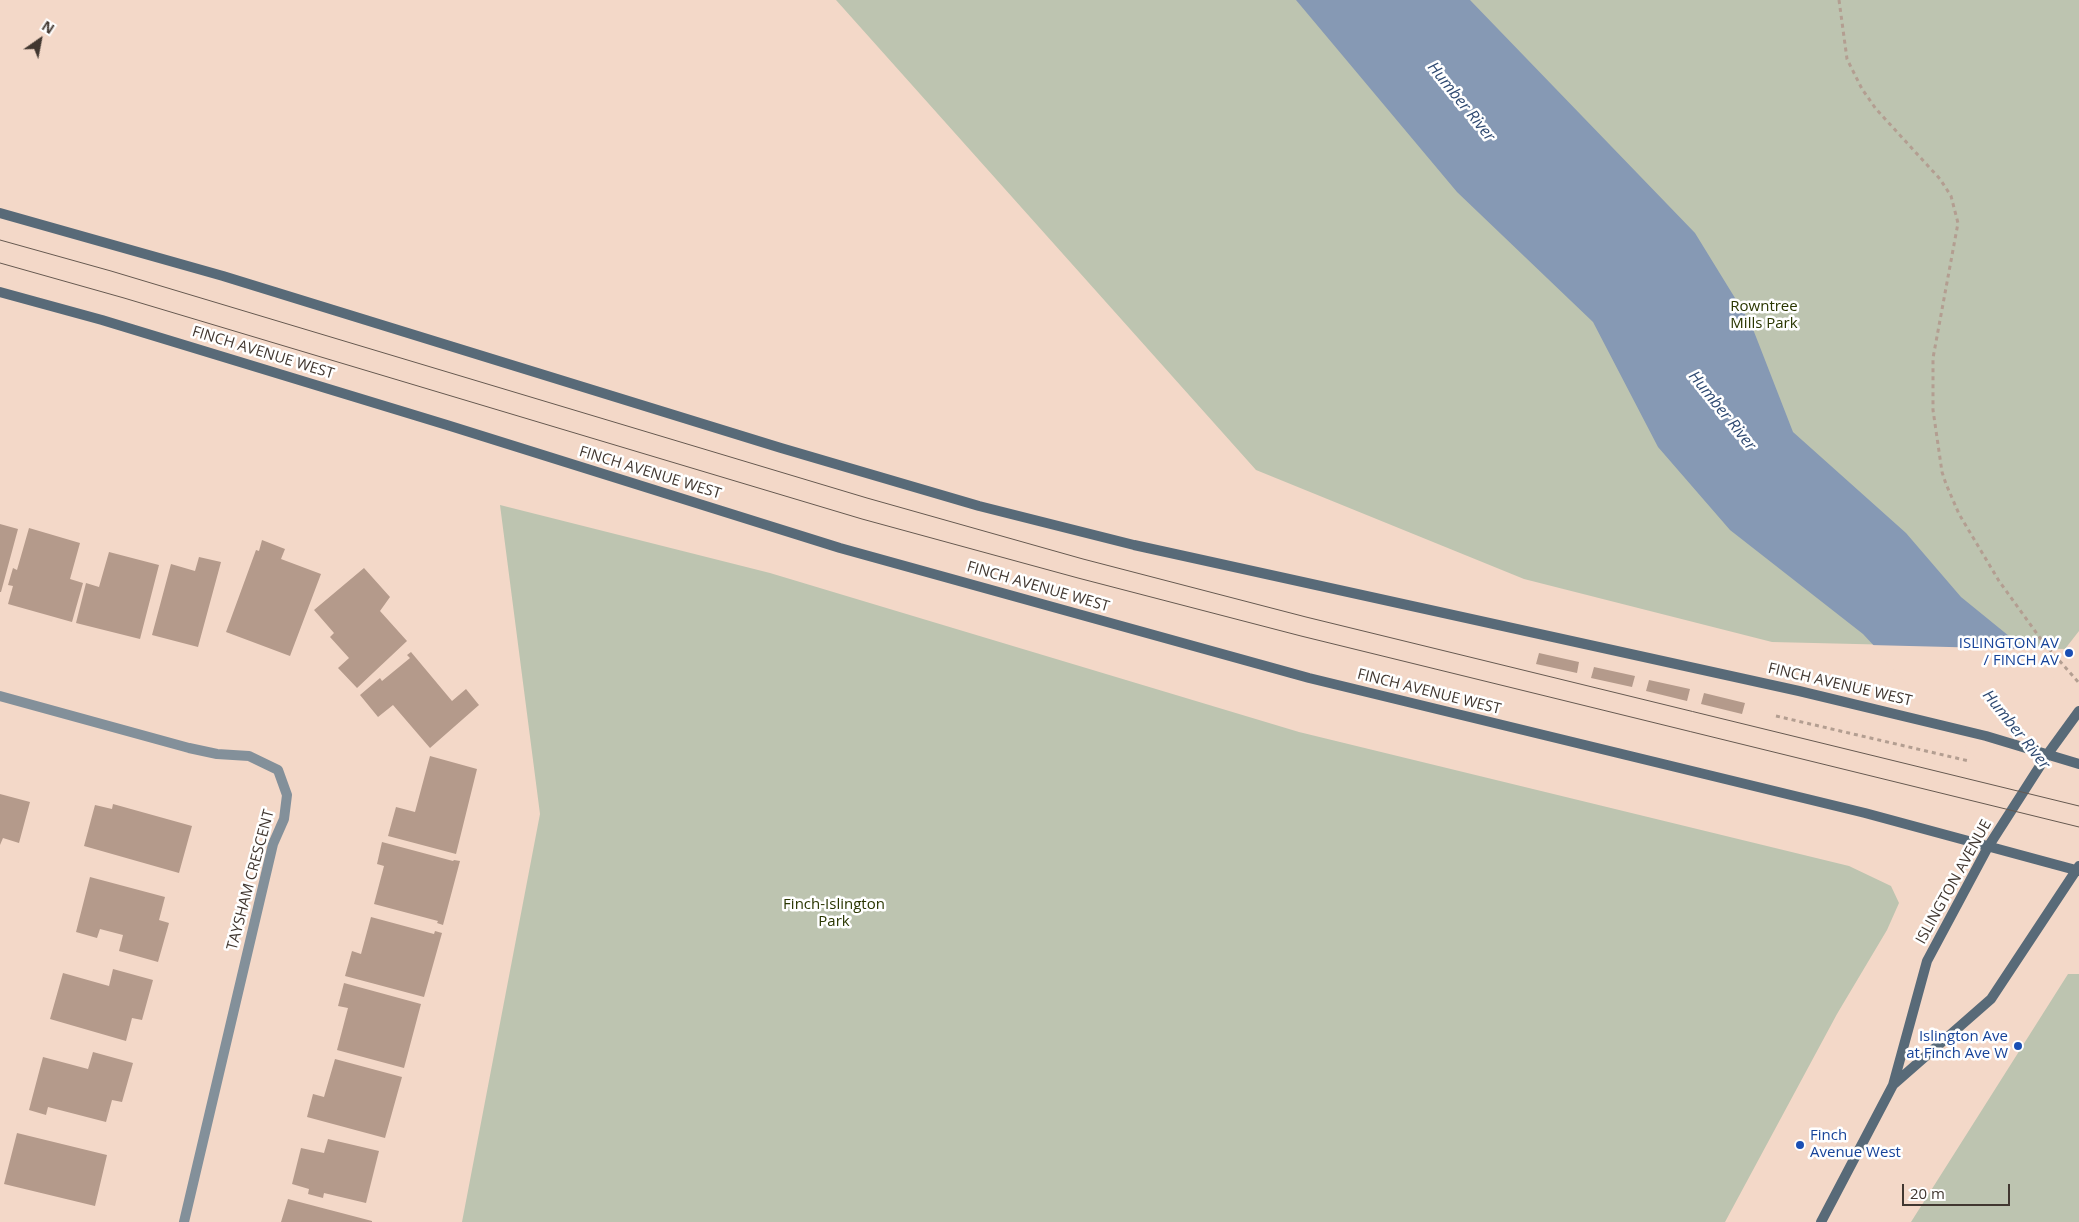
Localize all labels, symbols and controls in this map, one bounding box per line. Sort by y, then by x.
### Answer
north arrow [15,15,65,65]
text: N [38,16,58,38]
water label: Humber River [1423,58,1499,146]
park label: Rowntree Mills Park [1730,298,1798,333]
street label: FINCH AVENUE WEST [190,323,336,383]
water label: Humber River [1684,367,1760,455]
street label: FINCH AVENUE WEST [577,443,723,503]
street label: FINCH AVENUE WEST [965,558,1111,616]
place label: ISLINGTON AV / FINCH AV [1959,635,2059,670]
marker: ISLINGTON AV / FINCH AV [2063,647,2075,659]
street label: FINCH AVENUE WEST [1766,660,1914,710]
street label: FINCH AVENUE WEST [1355,665,1503,719]
water label: Humber River [1978,686,2054,774]
street label: TAYSHAM CRESCENT [224,808,278,952]
street label: ISLINGTON AVENUE [1912,817,1996,947]
park label: Finch-Islington Park [783,896,885,931]
place label: Islington Ave at Finch Ave W [1906,1028,2008,1063]
marker: Islington Ave at Finch Ave W [2012,1040,2024,1052]
place label: Finch Avenue West [1810,1127,1901,1162]
marker: Finch Avenue West [1794,1139,1806,1151]
scale bar [1904,1174,2012,1206]
text: 20 m [1910,1183,1945,1203]

